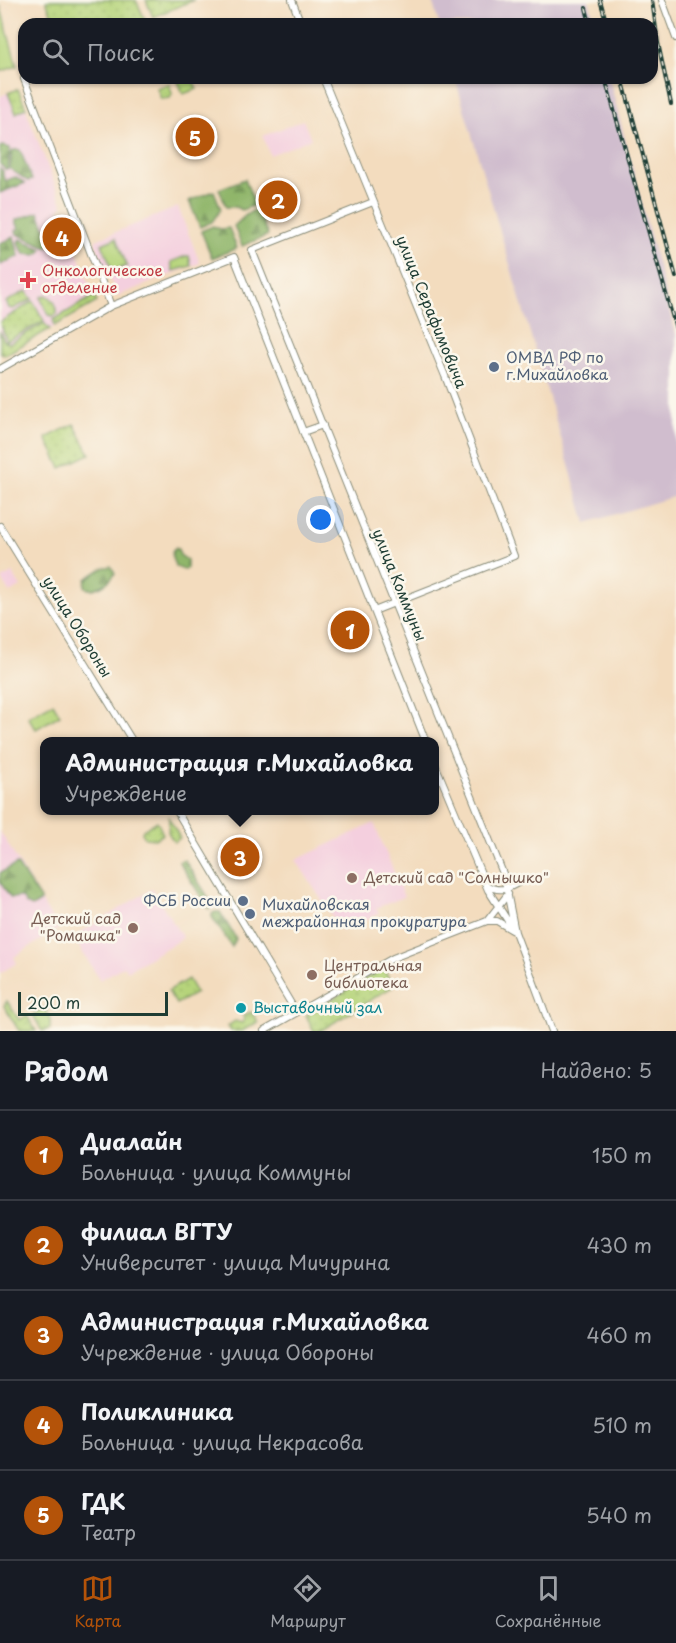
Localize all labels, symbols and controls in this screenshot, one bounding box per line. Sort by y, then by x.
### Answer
search box [18,18,658,84]
icon: search [39,35,72,68]
text: Поиск [87,35,154,68]
pin: 5 [176,114,214,160]
pin: 2 [258,178,298,222]
pin: 4 [42,214,82,260]
street label: улица Серафимовича [391,231,474,392]
place label: Онкологическое отделение [42,258,163,298]
marker: Онкологическое отделение [19,271,37,289]
place label: ОМВД РФ по г.Михайловка [506,345,609,385]
marker: ОМВД РФ по г.Михайловка [487,360,501,374]
your location [306,505,335,534]
street label: улица Коммуны [367,525,433,644]
street label: улица Обороны [38,571,119,681]
pin: 1 [330,608,370,652]
popup [40,737,439,815]
text: Администрация г.Михайловка [66,745,413,778]
text: Учреждение [66,778,187,808]
pin: 3 [220,834,260,880]
place label: Детский сад "Солнышко" [363,865,549,888]
marker: Детский сад "Солнышко" [345,871,359,885]
place label: ФСБ России [144,888,231,911]
place label: Михайловская межрайонная прокуратура [262,892,467,932]
marker: ФСБ России [236,894,250,908]
place label: Детский сад "Ромашка" [31,906,121,946]
marker: Михайловская межрайонная прокуратура [243,907,257,921]
marker: Детский сад "Ромашка" [126,921,140,935]
place label: Центральная библиотека [324,953,422,993]
marker: Центральная библиотека [305,968,319,982]
scale bar [18,989,168,1016]
text: 200 m [27,990,80,1014]
place label: Выставочный зал [253,995,382,1018]
marker: Выставочный зал [234,1001,248,1015]
text: Рядом [24,1051,109,1090]
text: Найдено: 5 [541,1055,652,1085]
text: Диалайн [81,1124,183,1157]
text: 1 [39,1140,48,1170]
text: 150 m [592,1140,652,1170]
text: Больница · улица Коммуны [81,1157,351,1187]
text: филиал ВГТУ [81,1214,232,1247]
text: 2 [36,1230,51,1260]
text: 430 m [587,1230,652,1260]
text: Университет · улица Мичурина [81,1247,390,1277]
text: Администрация г.Михайловка [81,1304,429,1337]
text: 3 [37,1320,50,1350]
text: 460 m [586,1320,652,1350]
text: Учреждение · улица Обороны [81,1337,374,1367]
text: Поликлиника [81,1394,234,1427]
text: 4 [37,1410,50,1440]
text: 510 m [592,1410,652,1440]
text: Больница · улица Некрасова [81,1427,363,1457]
text: ГДК [81,1484,125,1517]
text: 5 [37,1500,50,1530]
text: 540 m [586,1500,652,1530]
text: Театр [81,1517,136,1547]
tab: Карта [74,1572,121,1632]
tab: Маршрут [270,1572,346,1632]
tab: Сохранённые [495,1572,602,1632]

